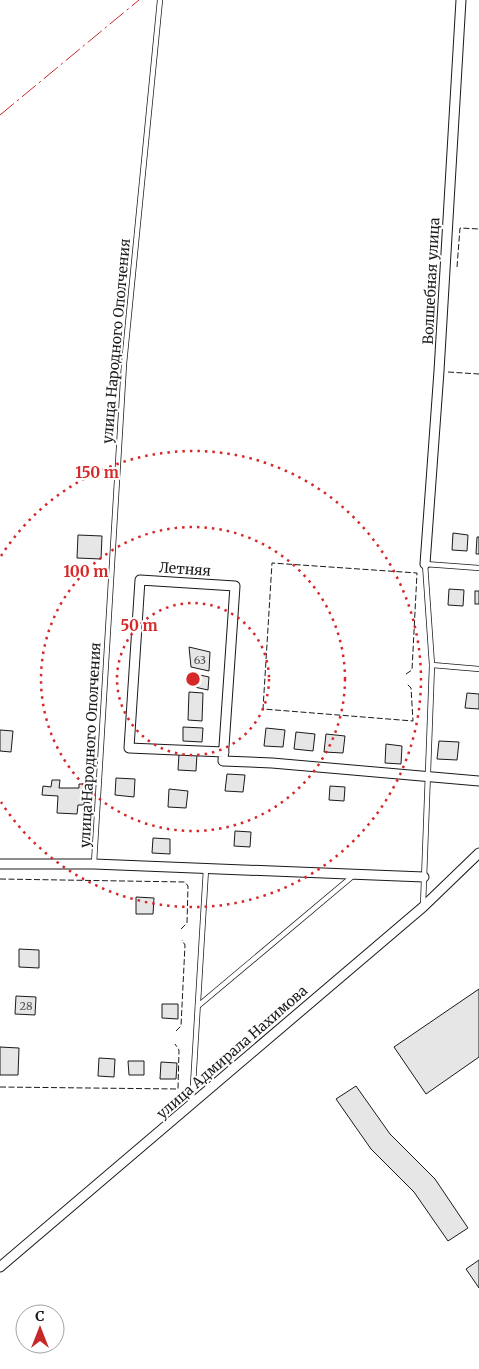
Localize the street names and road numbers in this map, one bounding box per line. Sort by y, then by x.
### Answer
street label: Волшебная улица [419,217,443,345]
street label: улица Народного Ополчения [98,238,134,444]
street label: Летняя [158,558,212,580]
street label: улица Народного Ополчения [76,642,104,848]
street label: улица Адмирала Нахимова [153,981,311,1122]

